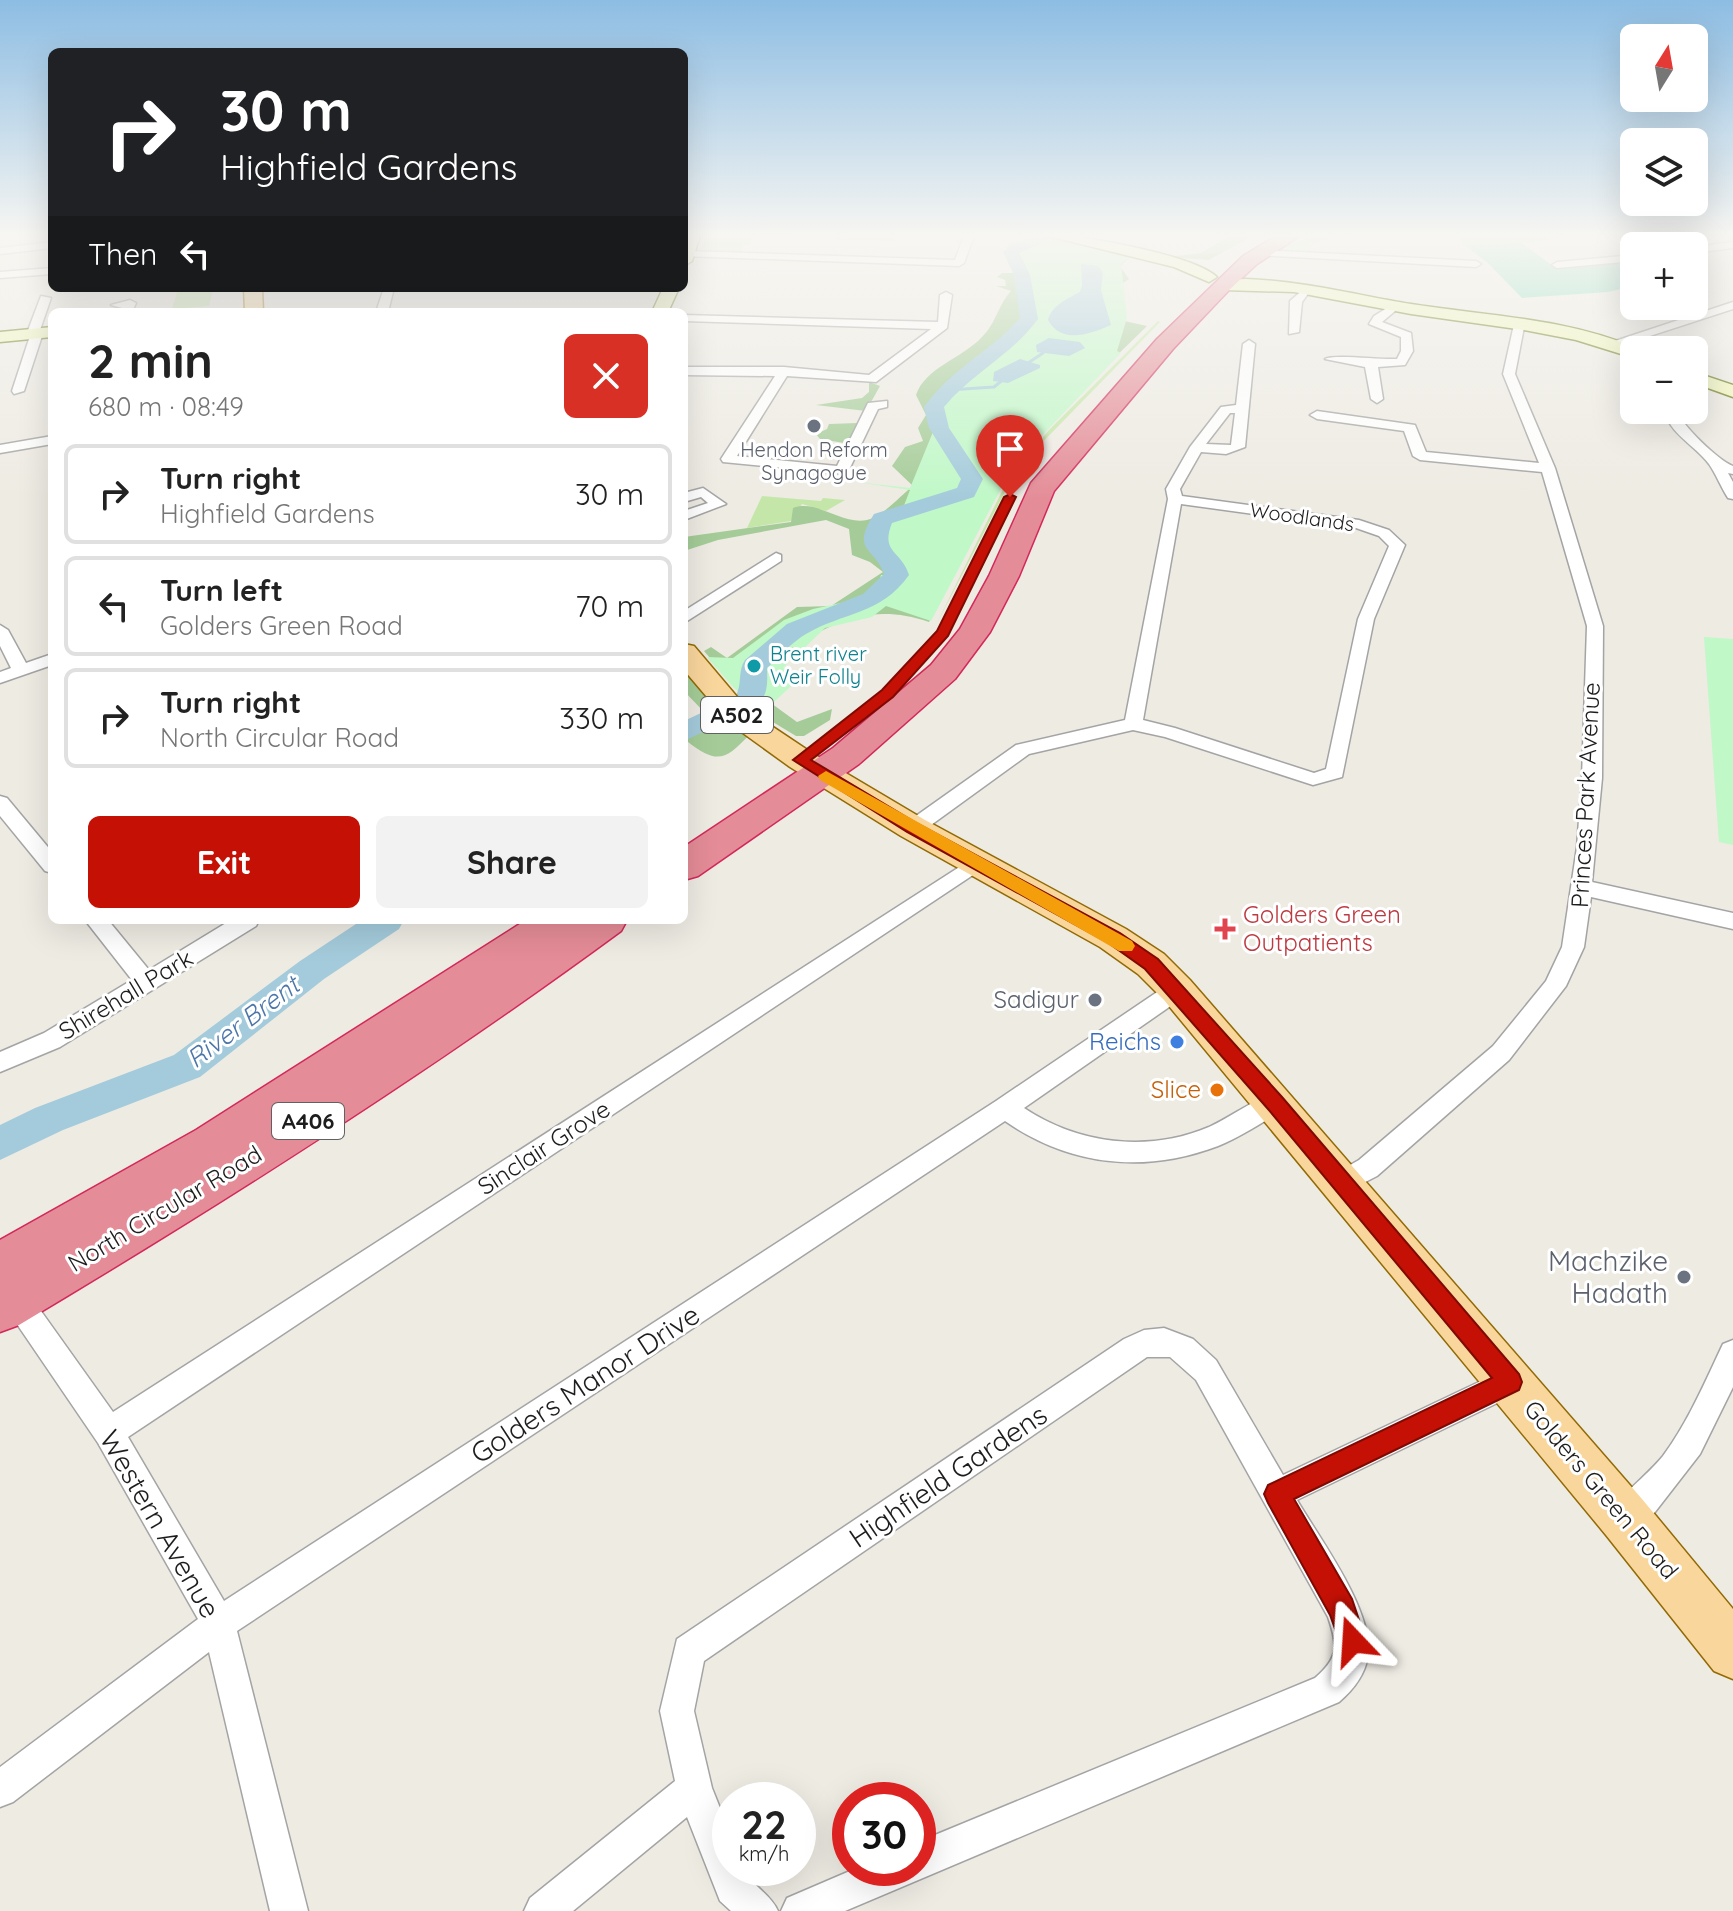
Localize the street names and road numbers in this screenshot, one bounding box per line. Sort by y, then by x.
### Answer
street label: Woodlands [1248,497,1356,536]
street label: Princes Park Avenue [1564,681,1606,908]
road number: A502 [701,697,773,733]
street label: Shirehall Park [53,942,198,1046]
street label: Sinclair Grove [472,1093,615,1201]
road number: A406 [272,1103,344,1139]
street label: North Circular Road [62,1138,267,1278]
street label: Golders Manor Drive [464,1296,706,1471]
street label: Golders Green Road [1518,1394,1685,1585]
street label: Highfield Gardens [842,1396,1053,1555]
street label: Western Avenue [92,1424,228,1624]

